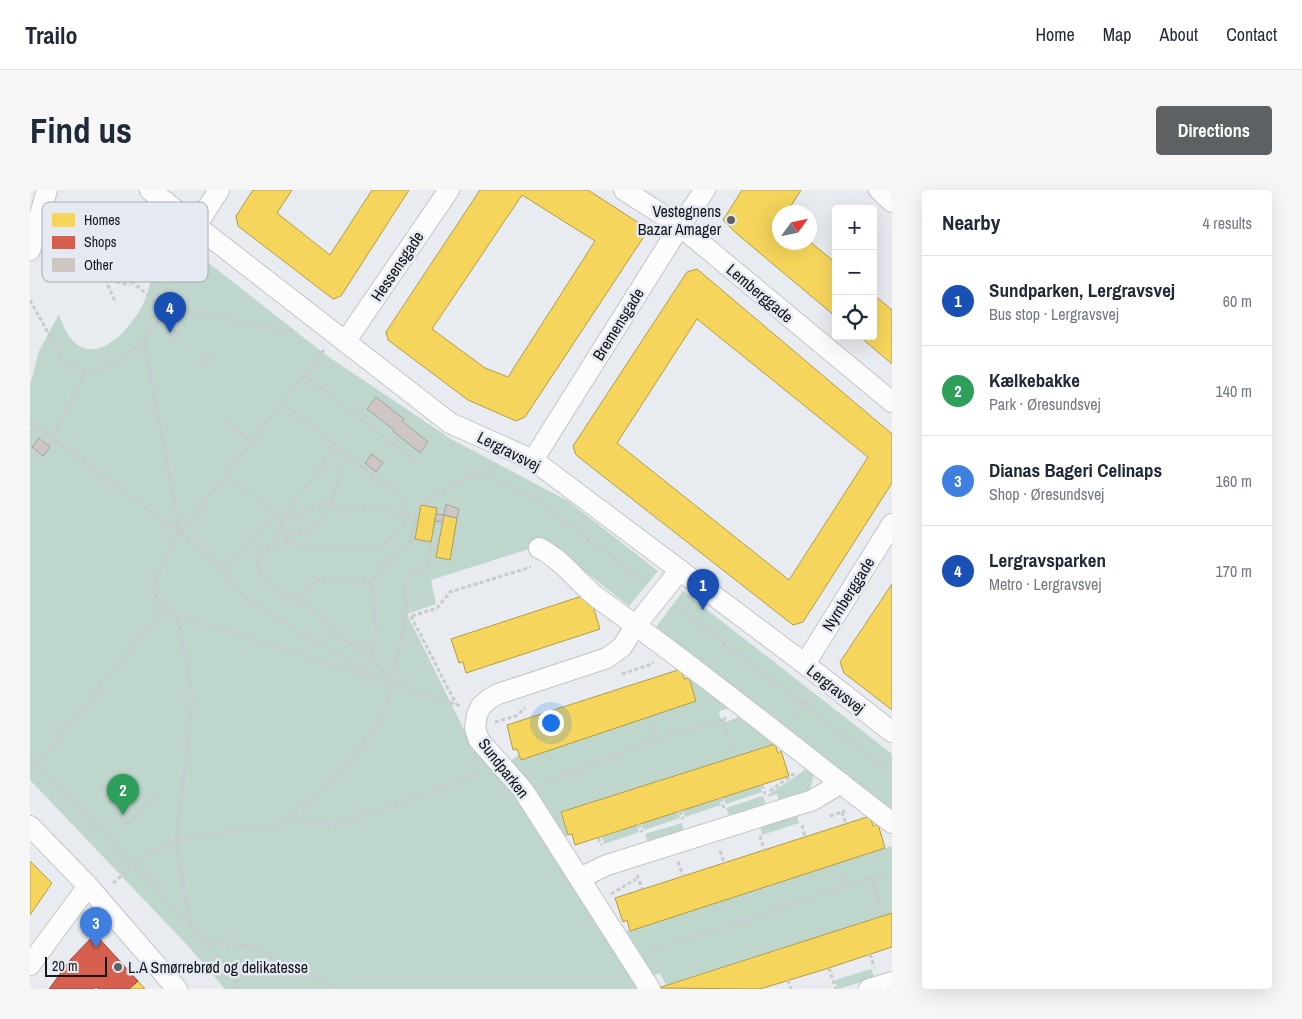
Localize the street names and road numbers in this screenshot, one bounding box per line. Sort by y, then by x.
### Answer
street label: Hessensgade [365,227,429,305]
street label: Lemberggade [722,259,798,327]
street label: Bremensgade [587,284,649,364]
street label: Lergravsvej [474,426,544,476]
street label: Nyrnberggade [817,553,879,635]
street label: Lergravsvej [803,659,870,719]
street label: Sundparken [474,733,534,803]

